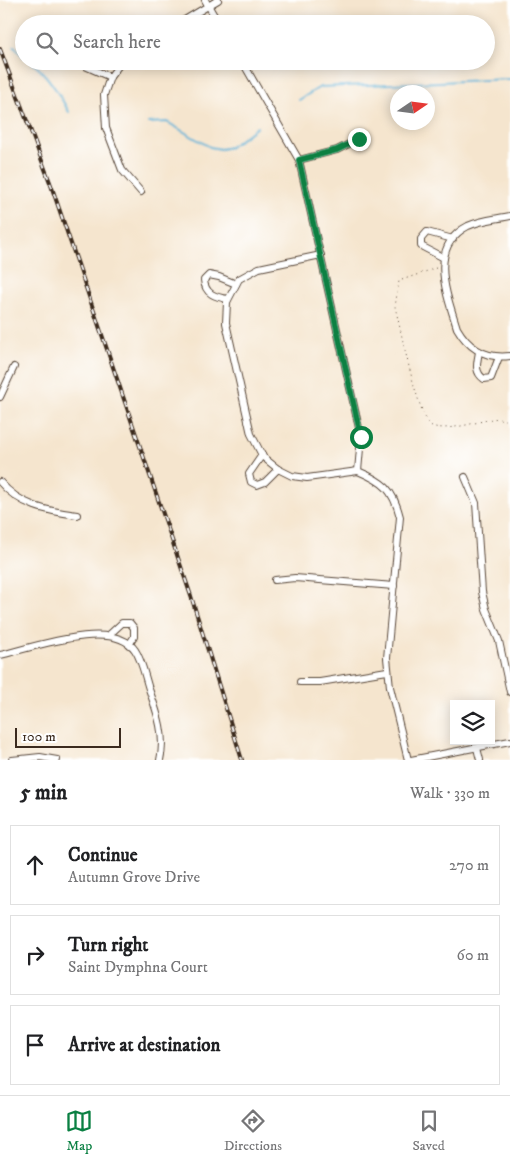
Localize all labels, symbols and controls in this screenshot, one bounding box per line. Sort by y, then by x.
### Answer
search box [15,15,495,70]
icon: search [33,29,61,57]
text: Search here [73,31,161,54]
north arrow [390,85,435,130]
route end [348,128,371,151]
route start [350,426,373,449]
map controls [450,700,495,745]
button: layers [450,700,495,745]
scale bar [15,725,121,748]
text: 100 m [22,728,56,746]
text: 5 min [20,780,67,806]
text: Walk · 330 m [410,783,490,803]
text: Continue [68,844,138,867]
icon: ahead [21,851,49,879]
text: 270 m [449,855,489,875]
text: Autumn Grove Drive [68,867,200,887]
text: Turn right [68,934,148,957]
icon: right [21,941,49,969]
text: 60 m [457,945,489,965]
text: Saint Dymphna Court [68,957,208,977]
icon: arrive [21,1031,49,1059]
text: Arrive at destination [68,1034,220,1057]
tab: Map [65,1107,93,1155]
tab: Directions [224,1107,282,1155]
tab: Saved [413,1107,445,1155]

